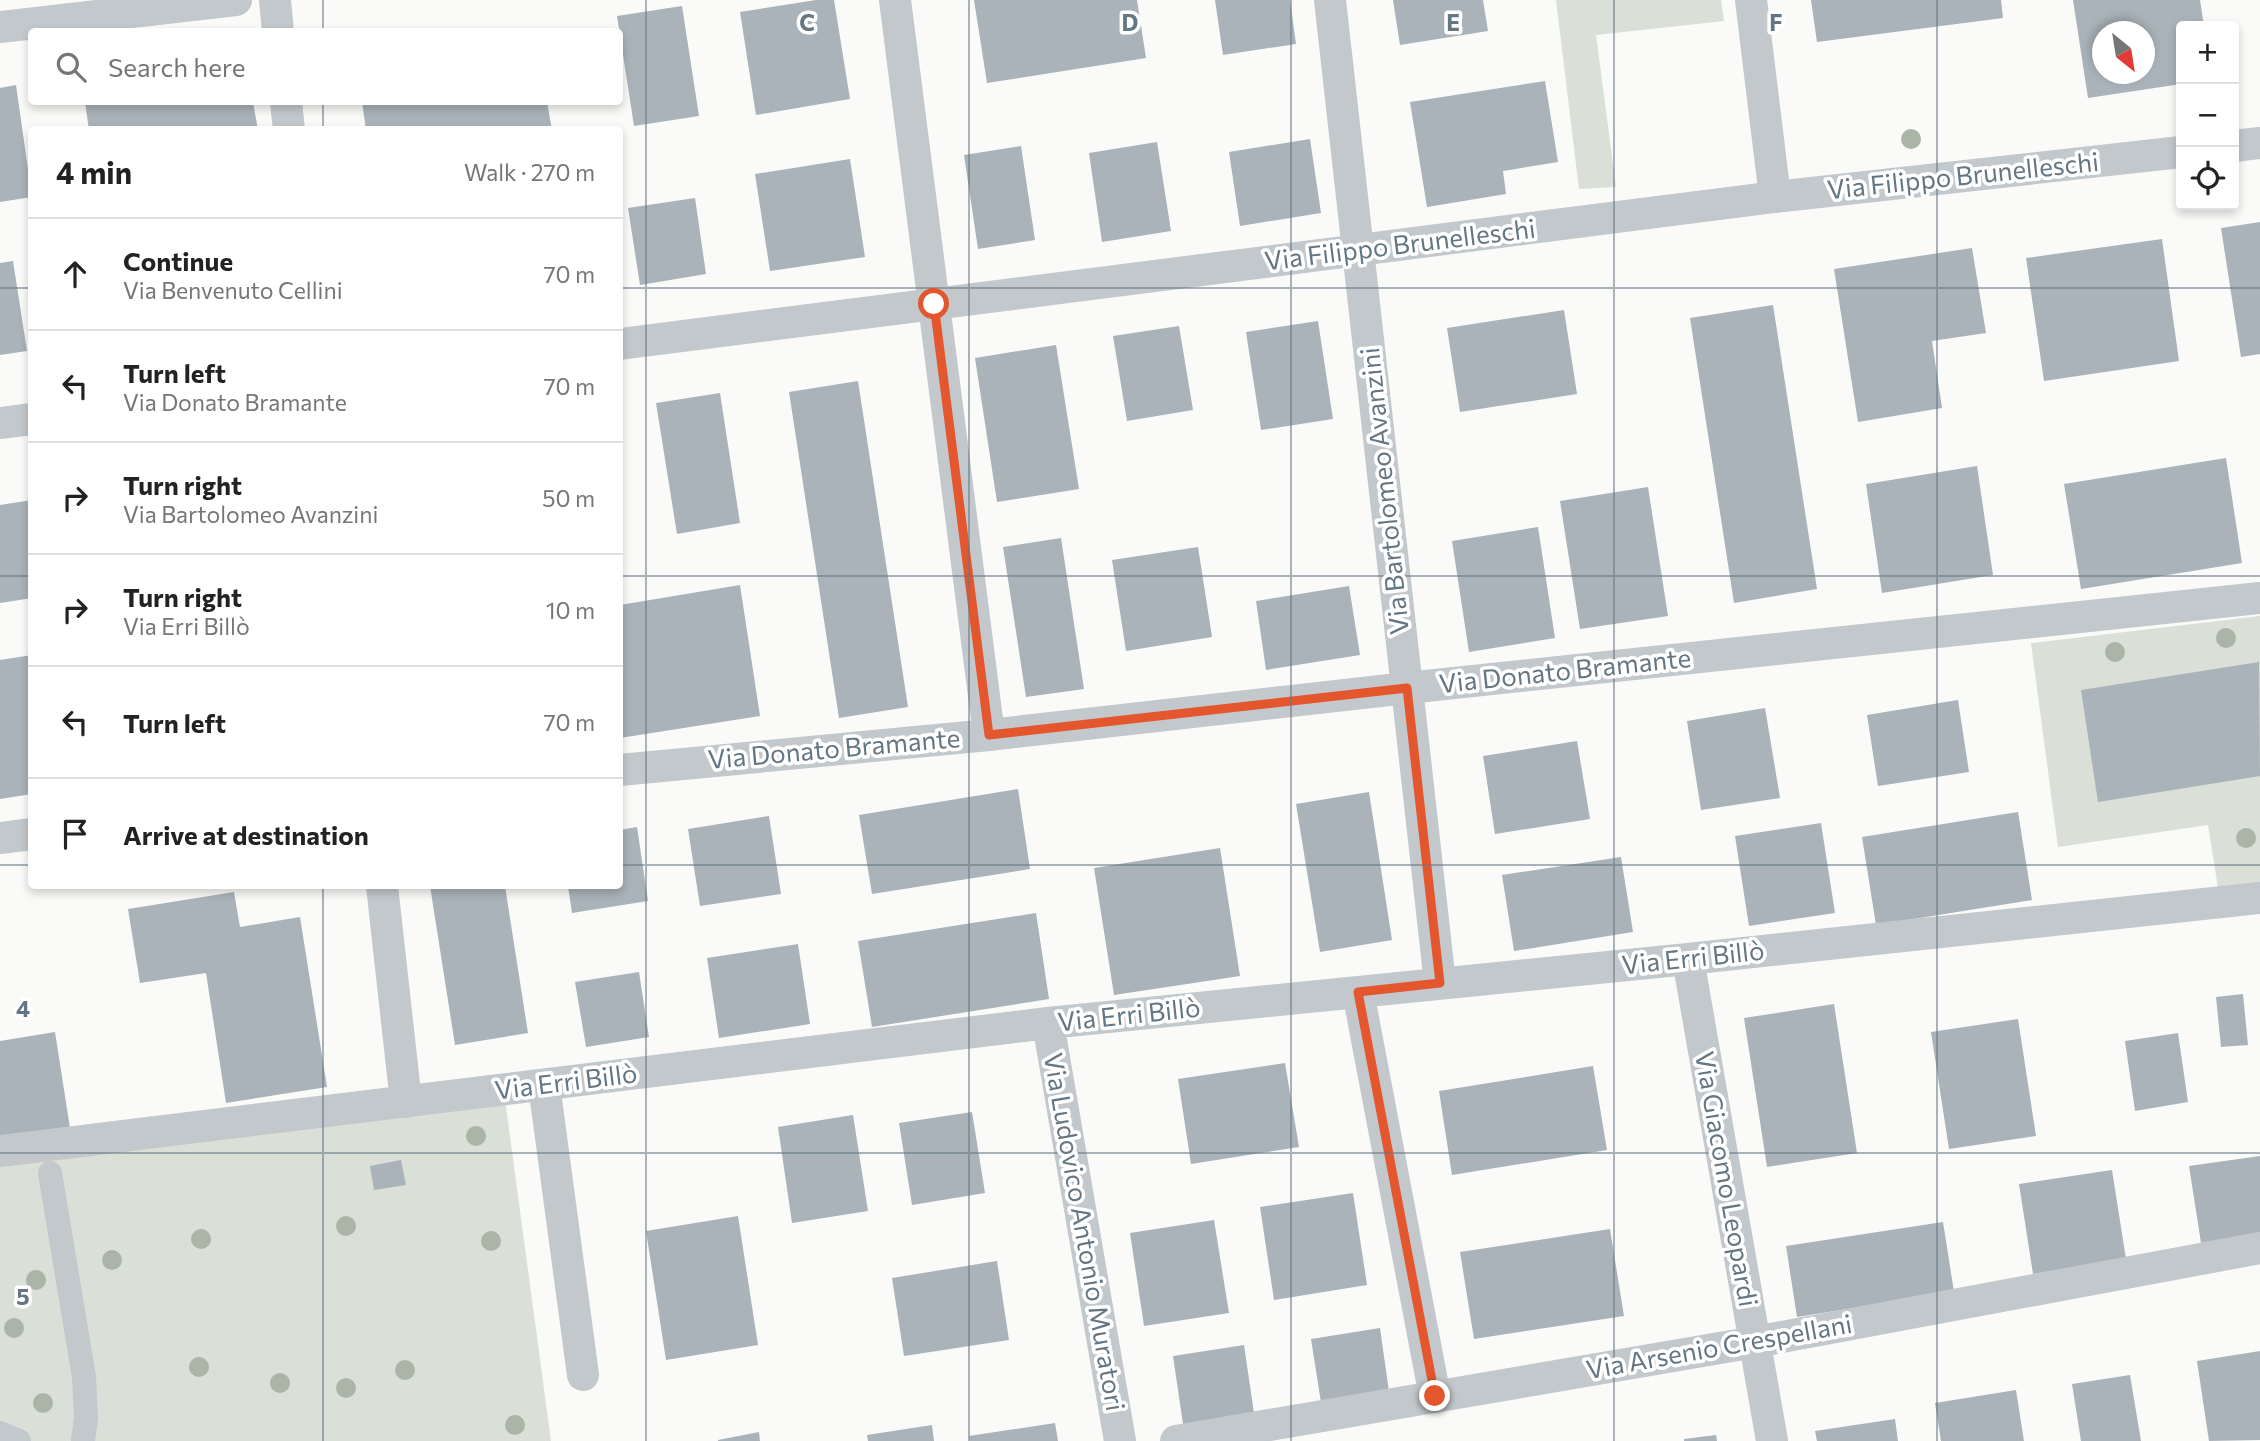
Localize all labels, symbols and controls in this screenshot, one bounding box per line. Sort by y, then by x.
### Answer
text: C [799,8,815,36]
text: D [1122,8,1139,36]
text: E [1446,8,1460,36]
text: F [1769,8,1783,36]
north arrow [2092,21,2155,84]
map controls [2176,21,2239,210]
button: + [2176,21,2239,84]
search box [28,28,623,105]
icon: search [52,48,90,86]
text: Search here [108,51,246,82]
button: − [2176,84,2239,147]
street label: Via Filippo Brunelleschi [1826,145,2100,204]
button: locate [2176,147,2239,210]
text: 4 min [56,153,132,190]
text: Walk · 270 m [464,158,595,186]
street label: Via Filippo Brunelleschi [1263,212,1537,276]
text: Continue [123,245,233,276]
icon: ahead [56,255,94,293]
text: 70 m [543,260,595,288]
text: Via Benvenuto Cellini [123,276,343,304]
route start [918,288,949,319]
street label: Via Bartolomeo Avanzini [1353,346,1414,636]
text: Turn left [123,357,226,388]
icon: left [56,367,94,405]
text: 70 m [543,372,595,400]
text: Via Donato Bramante [123,388,347,416]
text: Turn right [123,469,242,500]
icon: right [56,479,94,517]
text: 50 m [542,484,595,512]
text: Via Bartolomeo Avanzini [123,500,378,528]
text: Turn right [123,581,242,612]
icon: right [56,591,94,629]
text: 10 m [546,596,595,624]
text: Via Erri Billò [123,612,250,640]
street label: Via Donato Bramante [1437,641,1692,698]
icon: left [56,703,94,741]
text: Turn left [123,707,226,738]
text: 70 m [543,708,595,736]
street label: Via Donato Bramante [706,721,961,774]
icon: arrive [56,815,94,853]
text: Arrive at destination [123,819,369,850]
street label: Via Erri Billò [1620,934,1766,979]
street label: Via Erri Billò [1056,991,1202,1036]
text: 4 [16,994,30,1022]
street label: Via Giacomo Leopardi [1690,1049,1765,1309]
street label: Via Ludovico Antonio Muratori [1039,1050,1132,1413]
street label: Via Erri Billò [493,1056,639,1105]
text: 5 [16,1282,30,1310]
street label: Via Arsenio Crespellani [1583,1307,1854,1384]
route end [1419,1380,1450,1411]

